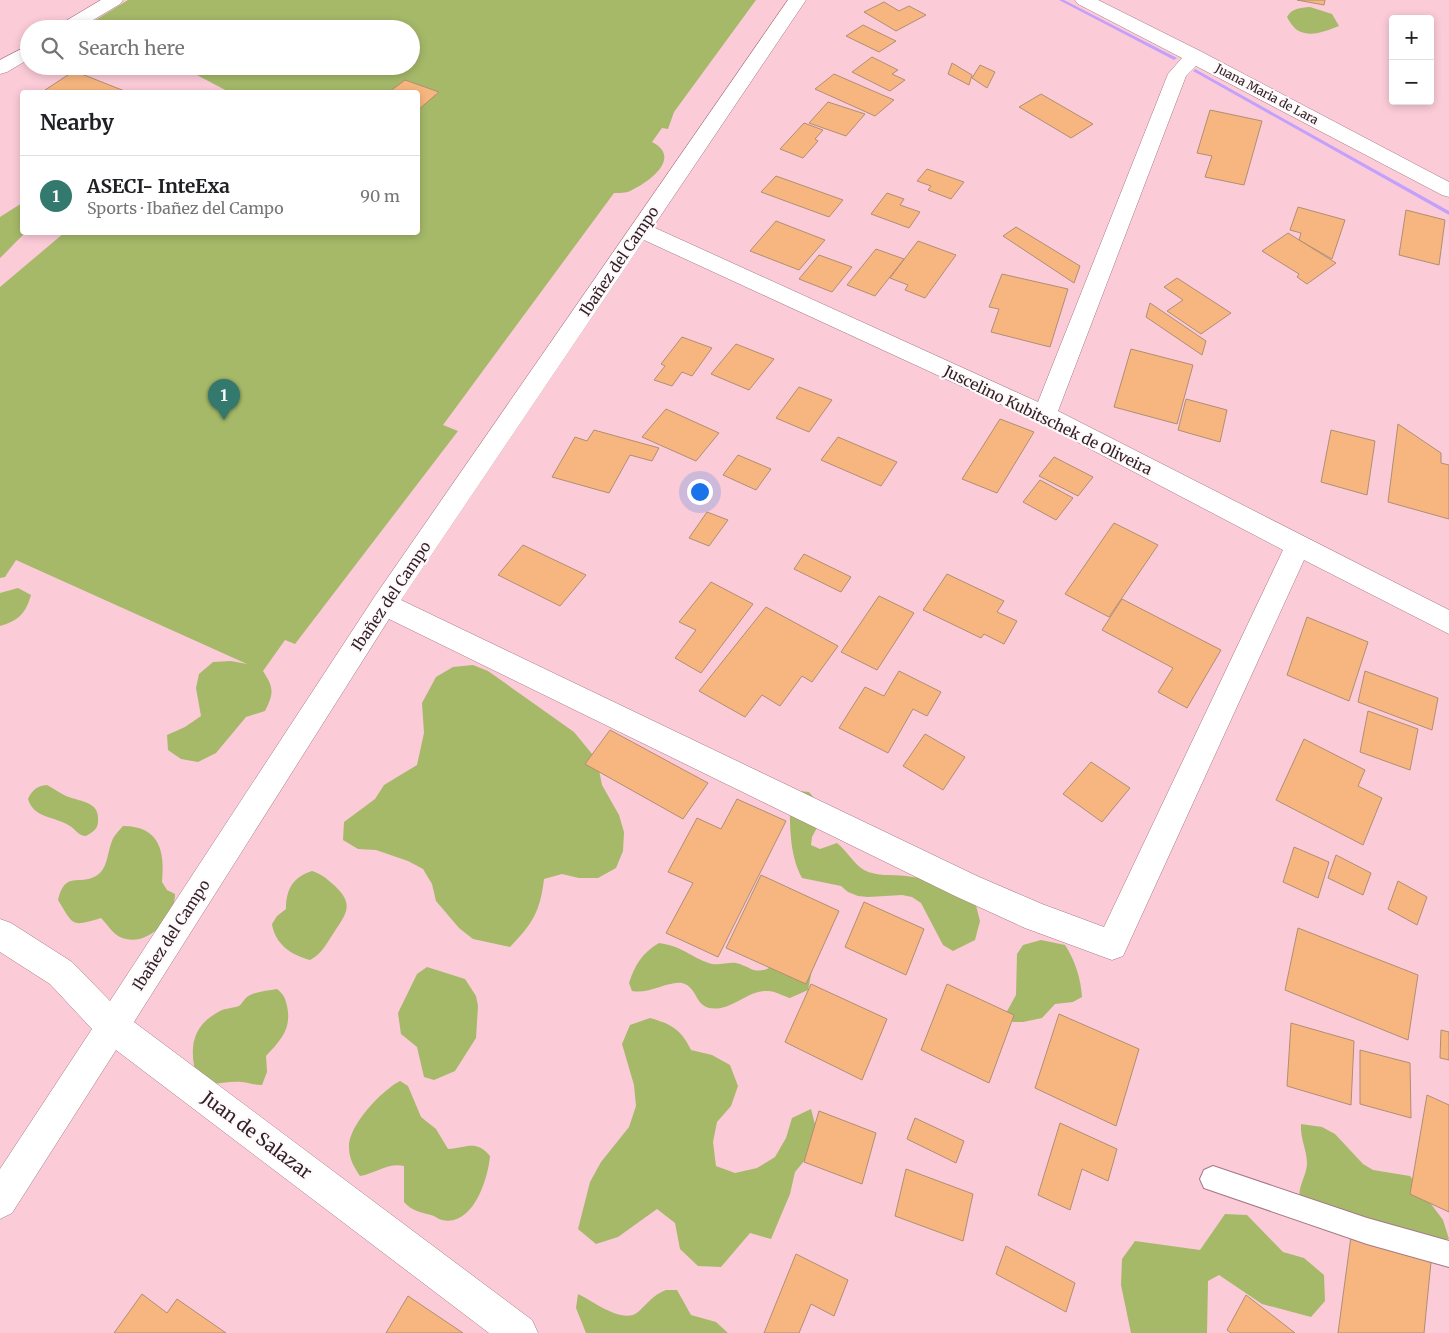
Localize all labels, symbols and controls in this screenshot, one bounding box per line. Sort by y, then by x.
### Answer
map controls [1389,15,1434,105]
button: + [1389,15,1434,60]
search box [20,20,420,75]
icon: search [38,34,66,62]
text: Search here [78,36,185,60]
street label: Juana Maria de Lara [1212,60,1322,128]
button: − [1389,60,1434,105]
text: Nearby [40,109,114,136]
text: ASECI- InteExa [87,174,230,198]
text: 1 [52,186,60,206]
text: 90 m [360,186,400,206]
text: Sports · Ibañez del Campo [87,198,284,218]
street label: Ibañez del Campo [575,202,663,320]
street label: Juscelino Kubitschek de Oliveira [940,361,1155,479]
pin: 1 [208,379,240,420]
your location [687,479,713,505]
street label: Ibañez del Campo [347,537,435,655]
street label: Ibañez del Campo [128,876,214,994]
street label: Juan de Salazar [197,1086,317,1184]

